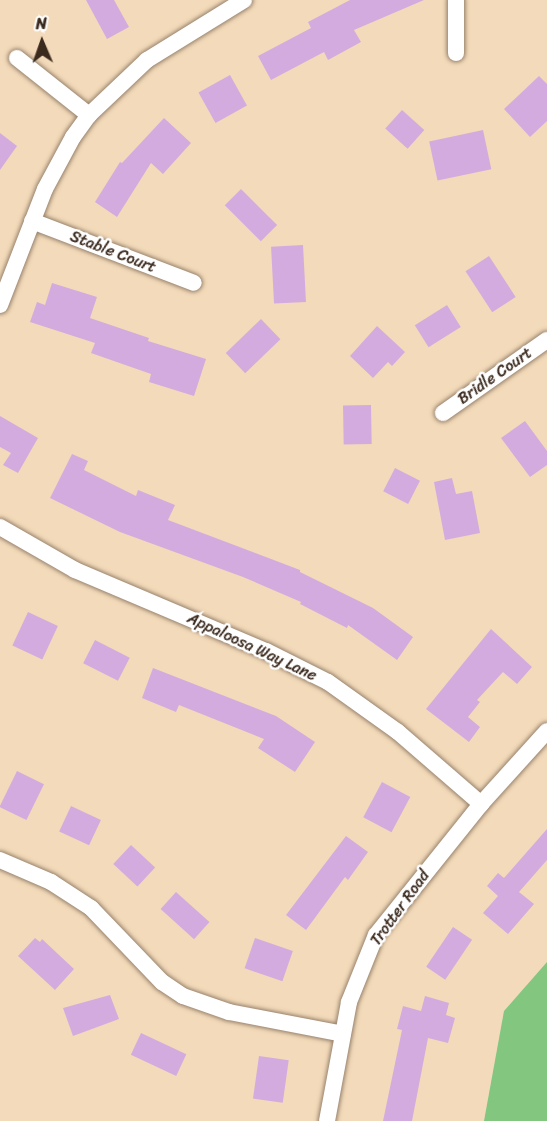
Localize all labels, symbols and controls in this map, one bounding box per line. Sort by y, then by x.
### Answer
text: N [35,9,47,38]
north arrow [12,12,72,72]
street label: Stable Court [67,227,159,277]
street label: Bridle Court [454,343,536,409]
street label: Appaloosa Way Lane [184,609,320,685]
street label: Trotter Road [366,867,434,949]

